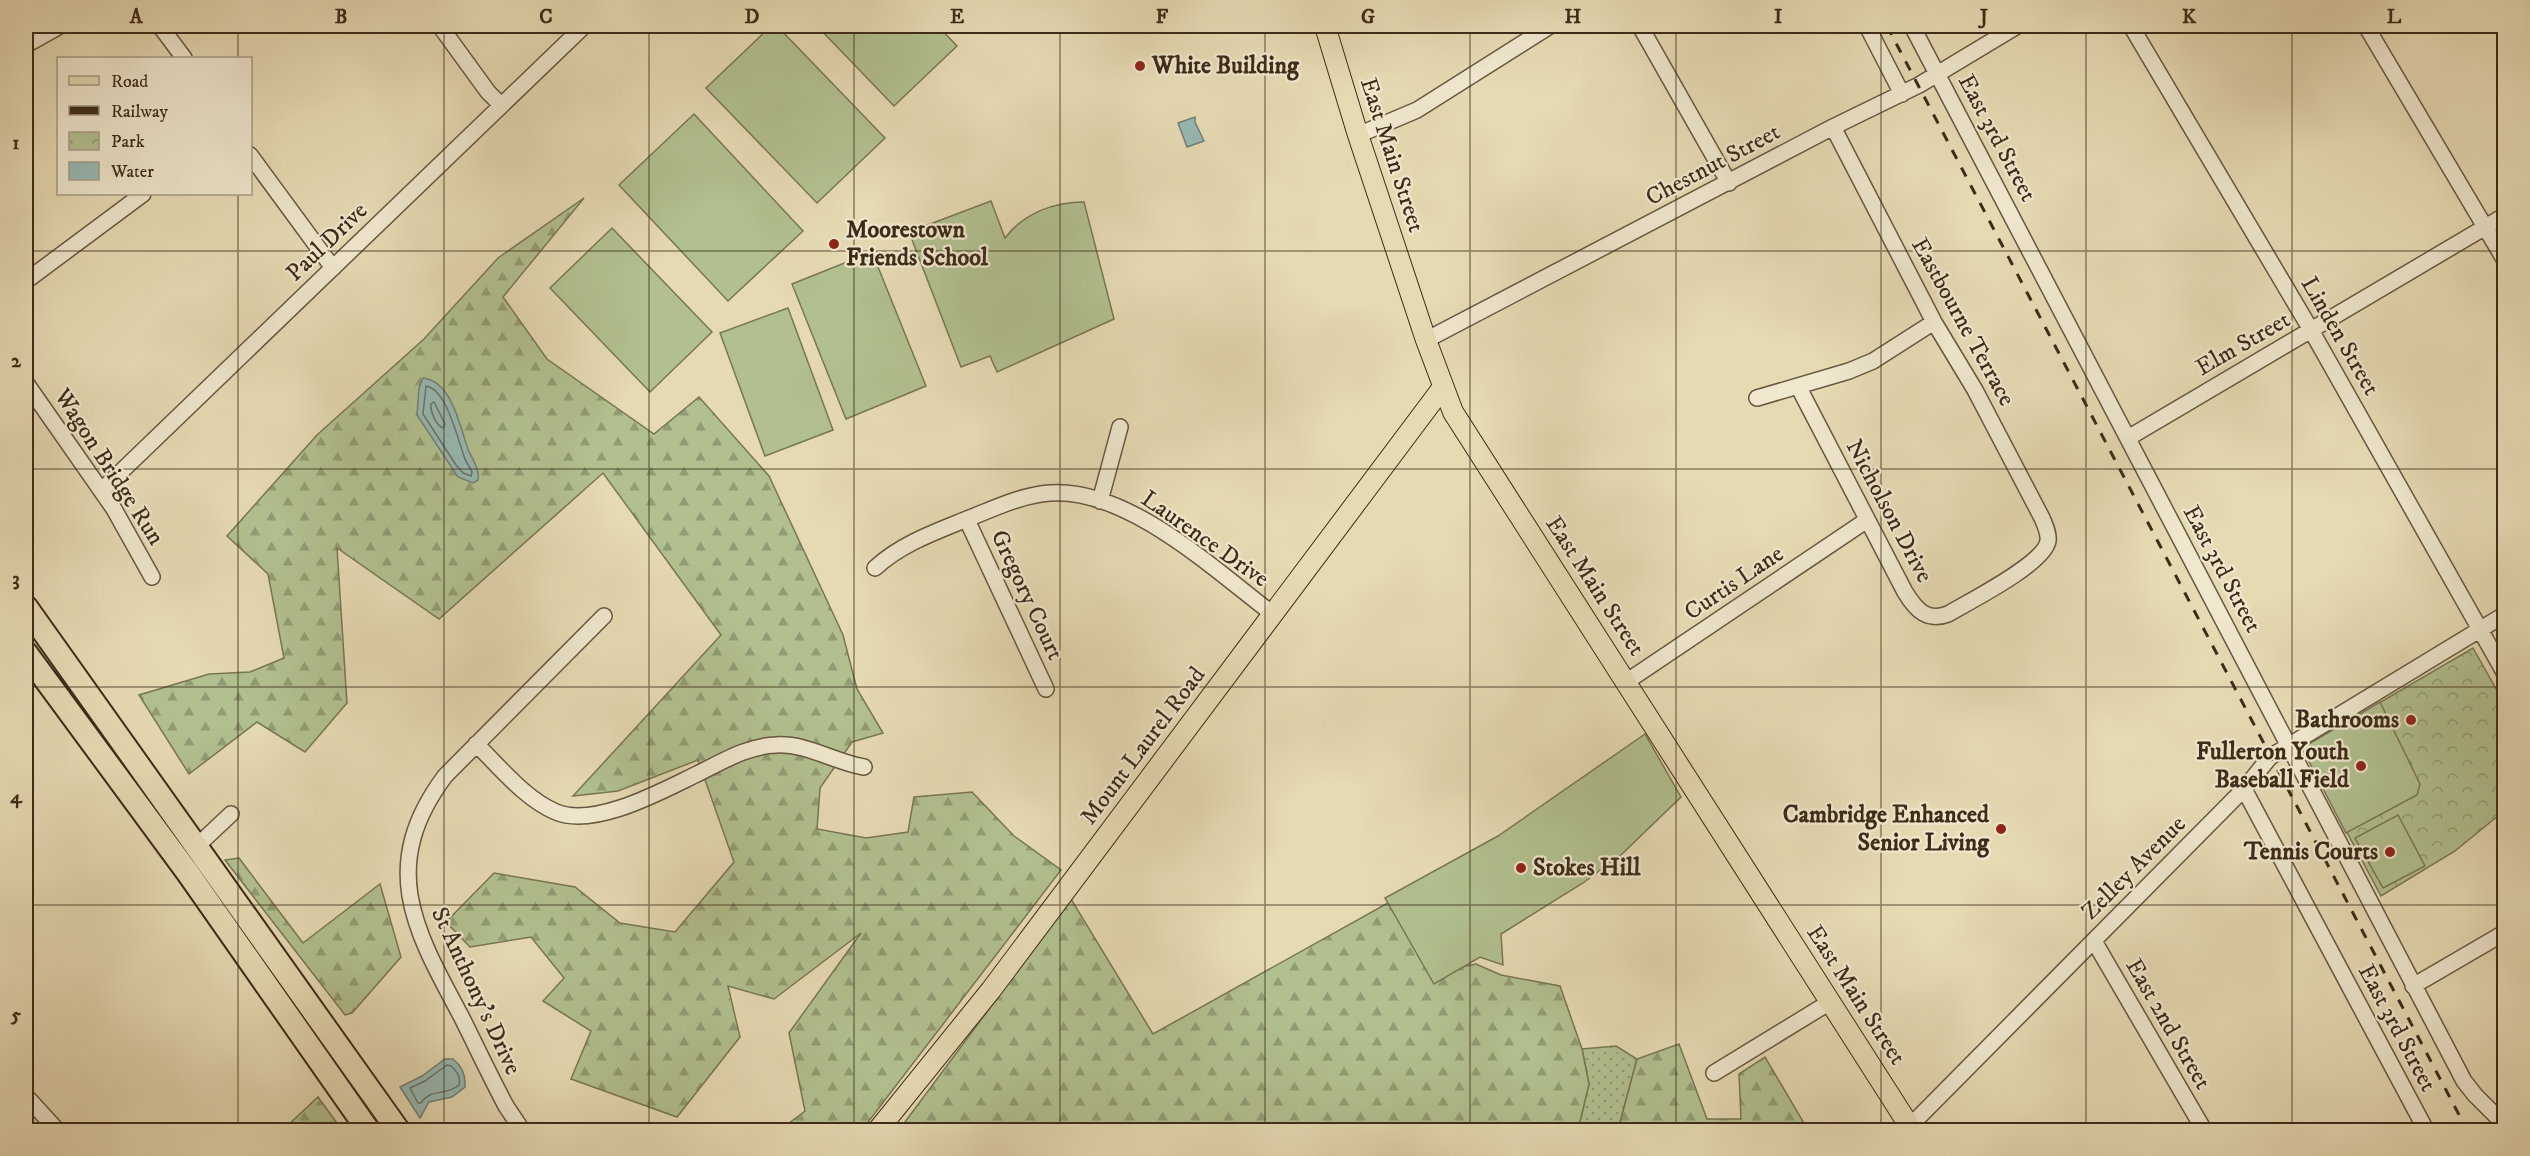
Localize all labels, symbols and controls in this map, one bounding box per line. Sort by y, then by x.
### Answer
text: A [129,5,144,30]
text: B [335,5,347,30]
text: C [539,5,553,30]
text: D [745,5,760,30]
text: E [950,5,964,30]
text: F [1156,5,1169,30]
text: G [1361,5,1375,30]
text: H [1565,5,1582,30]
text: I [1774,5,1782,30]
text: J [1978,5,1988,30]
text: K [2182,5,2197,30]
text: L [2387,5,2402,30]
place label: White Building [1151,51,1300,81]
legend [57,57,252,195]
marker: White Building [1133,59,1147,73]
street label: East 3rd Street [1951,69,2043,207]
text: Road [111,71,148,93]
street label: East Main Street [1353,74,1431,236]
text: Railway [111,101,169,123]
street label: Chestnut Street [1641,117,1786,213]
text: 1 [12,131,20,156]
text: Park [111,131,145,153]
text: Water [110,161,154,183]
street label: Paul Drive [280,196,374,288]
place label: Moorestown Friends School [846,215,989,273]
street label: Eastbourne Terrace [1904,233,2022,411]
marker: Moorestown Friends School [827,237,841,251]
street label: Linden Street [2294,271,2386,401]
street label: Elm Street [2190,305,2296,383]
text: 2 [11,349,22,374]
street label: Wagon Bridge Run [47,382,171,551]
street label: Nicholson Drive [1839,434,1939,588]
street label: Laurence Drive [1135,484,1275,594]
street label: East 3rd Street [2176,500,2268,638]
street label: East Main Street [1539,510,1652,662]
street label: Gregory Court [984,525,1070,665]
street label: Curtis Lane [1679,539,1789,627]
text: 3 [12,567,20,592]
street label: Mount Laurel Road [1074,661,1212,831]
place label: Bathrooms [2295,705,2399,735]
marker: Bathrooms [2404,713,2418,727]
place label: Fullerton Youth Baseball Field [2196,737,2350,795]
marker: Fullerton Youth Baseball Field [2354,759,2368,773]
text: 4 [10,785,23,810]
place label: Cambridge Enhanced Senior Living [1783,800,1990,858]
street label: Zelley Avenue [2076,809,2193,926]
marker: Cambridge Enhanced Senior Living [1994,822,2008,836]
place label: Tennis Courts [2243,837,2378,867]
marker: Tennis Courts [2383,845,2397,859]
place label: Stokes Hill [1533,853,1641,883]
marker: Stokes Hill [1514,861,1528,875]
street label: St Anthony's Drive [424,902,528,1080]
street label: East Main Street [1800,919,1913,1071]
street label: East 2nd Street [2118,953,2218,1095]
street label: East 3rd Street [2351,959,2443,1097]
text: 5 [10,1003,21,1028]

